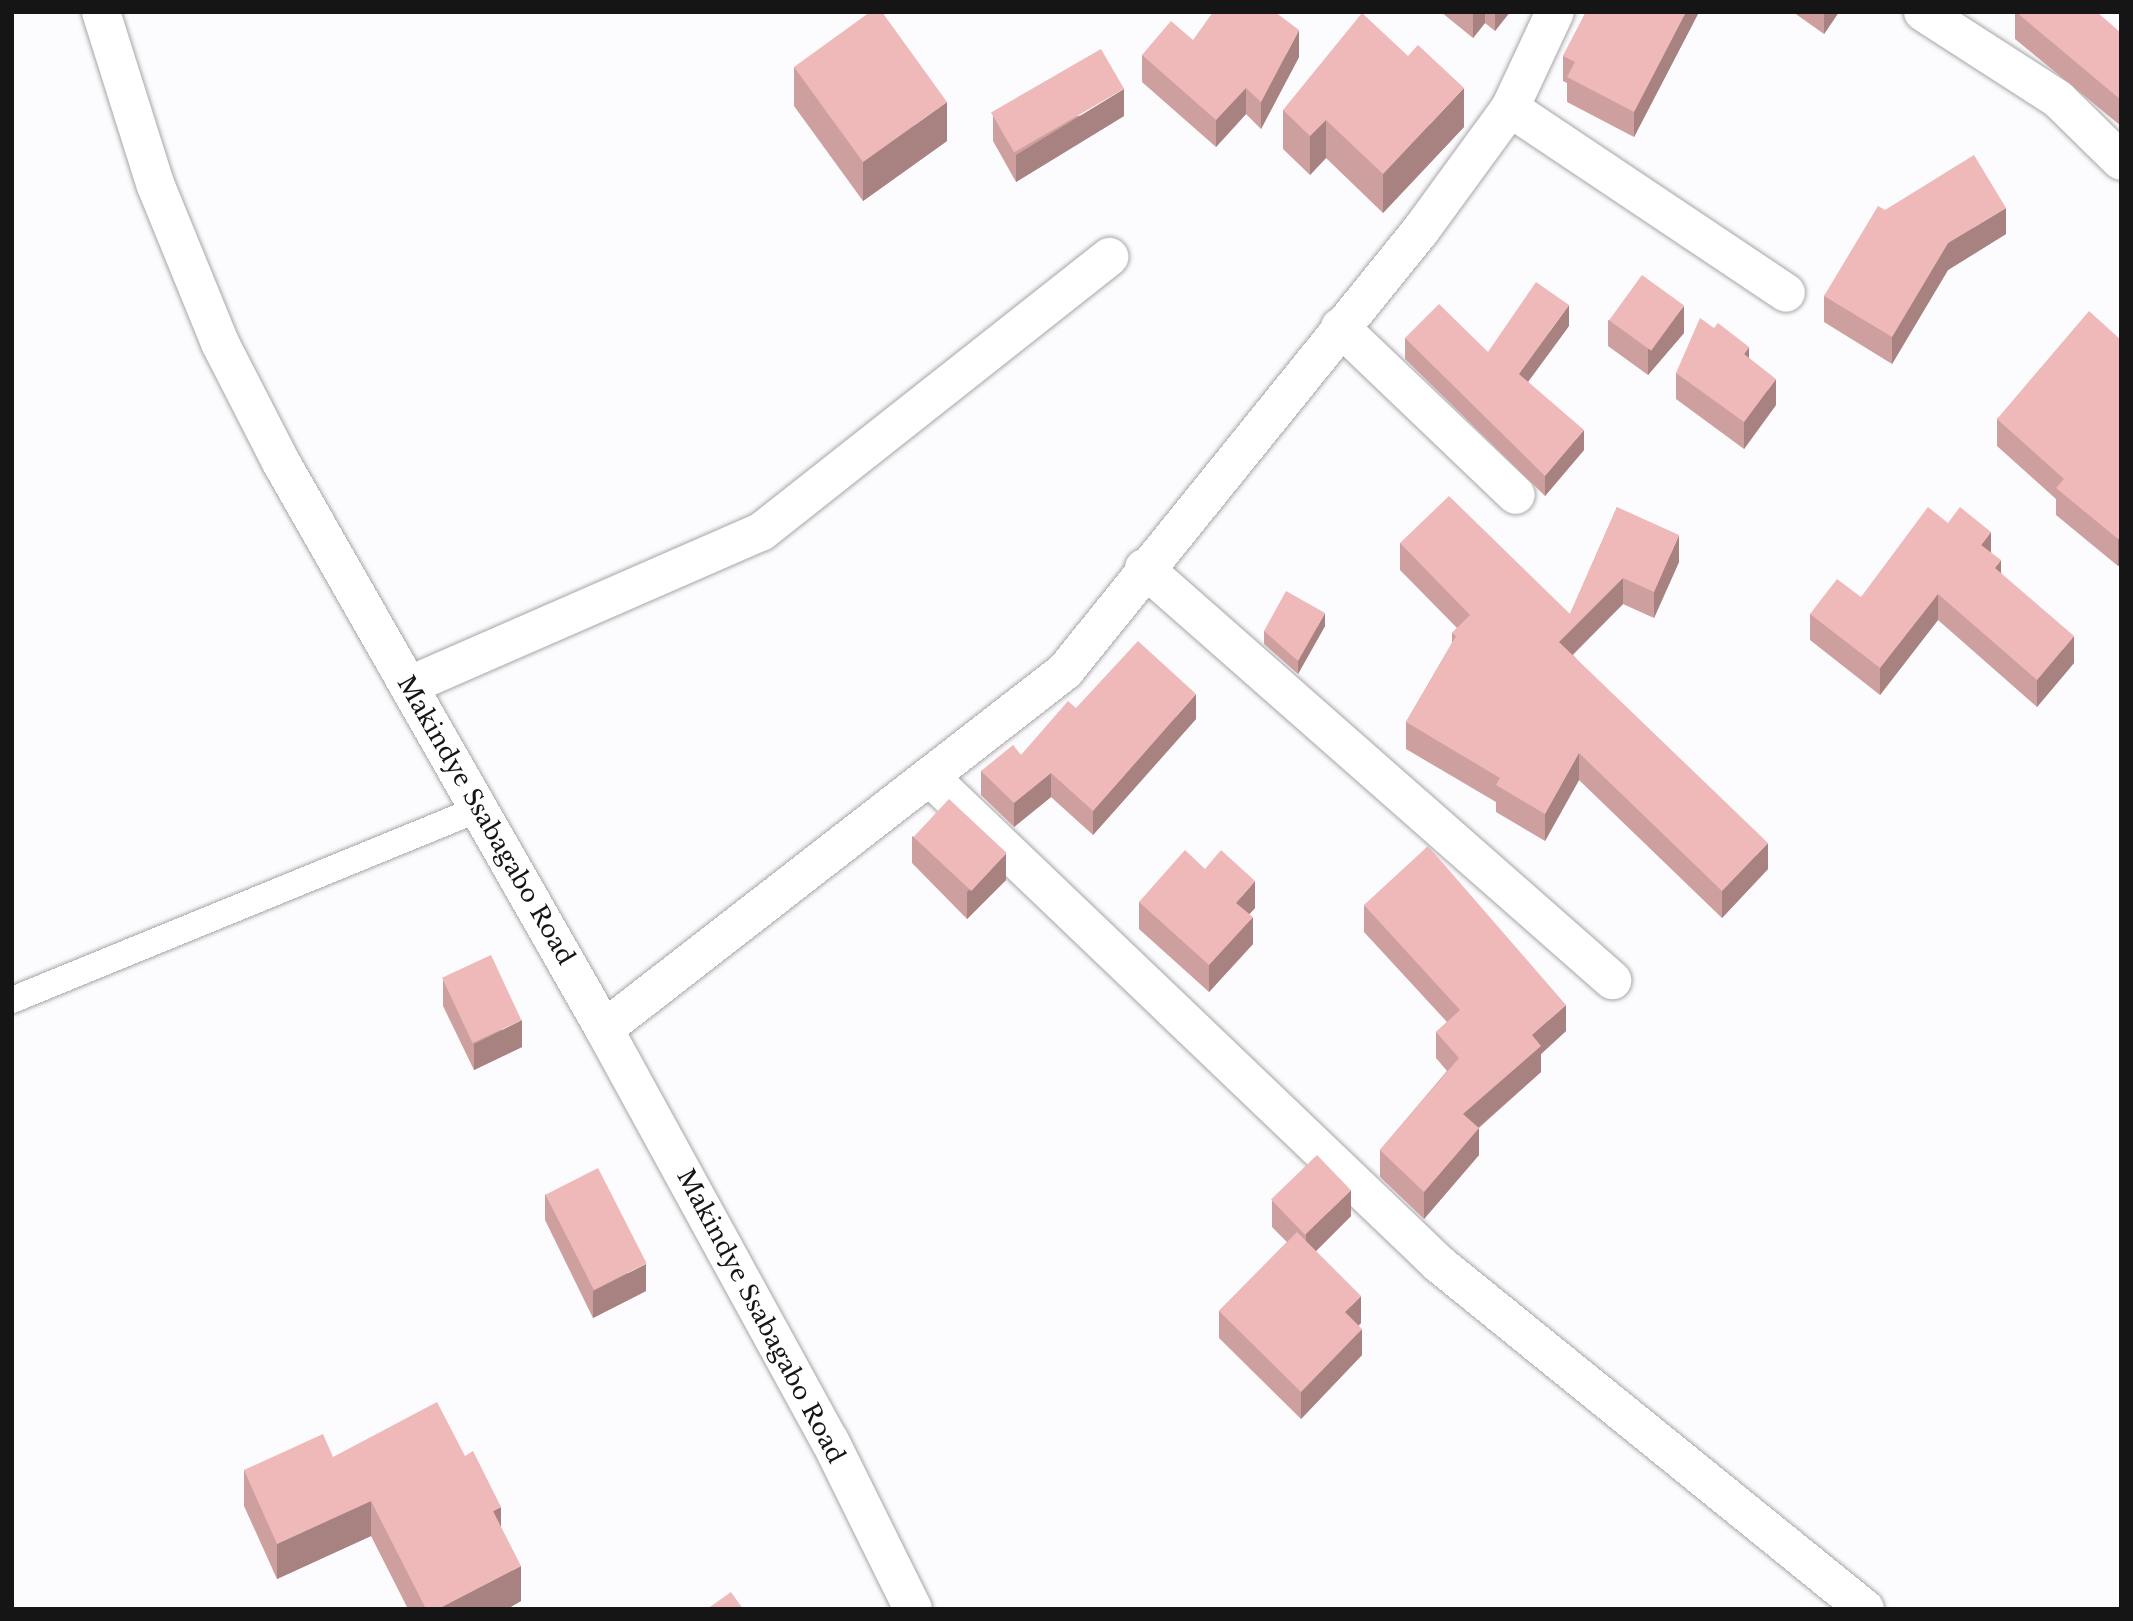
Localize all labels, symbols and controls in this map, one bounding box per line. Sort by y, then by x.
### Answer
street label: Makindye Ssabagabo Road [391,670,581,970]
street label: Makindye Ssabagabo Road [671,1164,851,1468]

